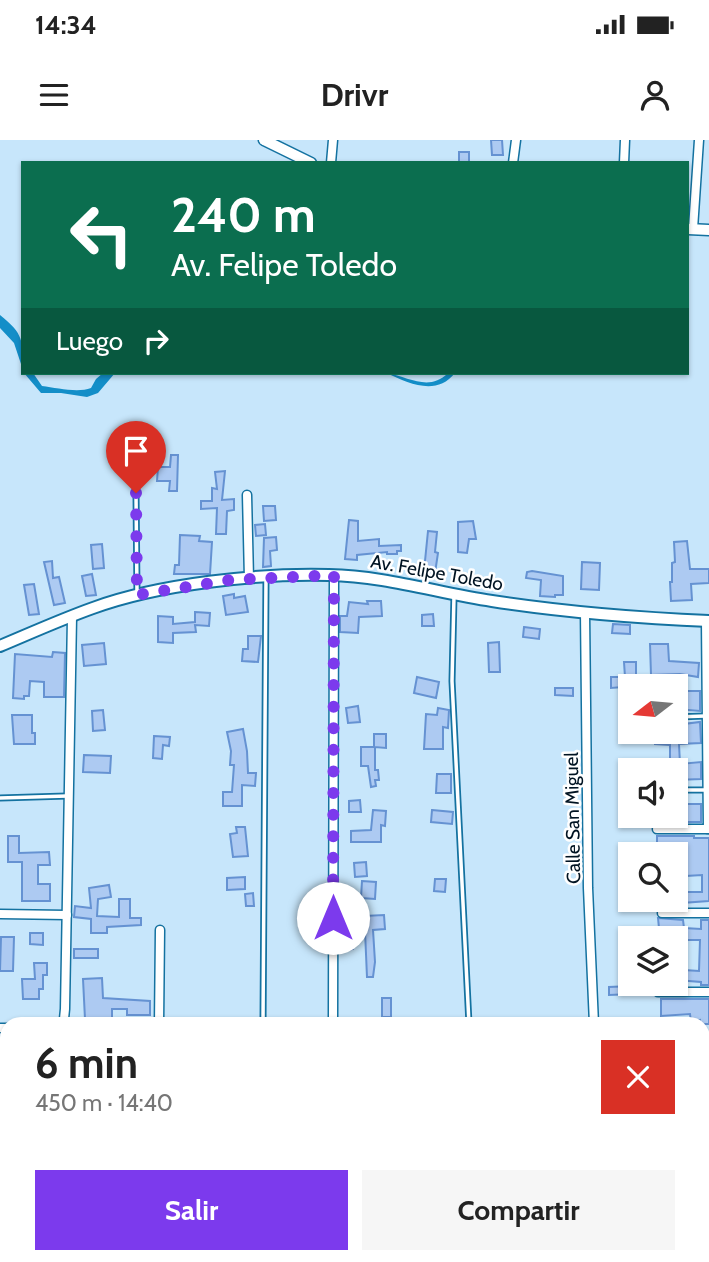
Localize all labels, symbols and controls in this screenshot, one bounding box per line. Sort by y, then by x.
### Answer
text: 14:34 [35,9,97,41]
text: Drivr [321,75,388,114]
icon: menu [35,76,73,114]
icon: person [636,76,674,114]
text: 240 m [171,185,316,244]
icon: left [56,189,147,280]
text: Av. Felipe Toledo [171,245,397,284]
icon: right [137,322,175,360]
text: Luego [56,325,123,357]
pin [106,421,166,493]
icon: arrive [117,432,155,470]
street label: Av. Felipe Toledo [369,550,505,595]
north arrow [618,674,688,744]
map controls [618,674,688,996]
street label: Calle San Miguel [560,751,585,884]
button: sound [618,758,688,828]
button: search [618,842,688,912]
position arrow [296,881,370,955]
button: layers [618,926,688,996]
text: 6 min [35,1037,138,1089]
button: close [601,1040,675,1114]
text: 450 m · 14:40 [35,1089,173,1117]
button: Salir [35,1170,348,1250]
button: Compartir [362,1170,675,1250]

